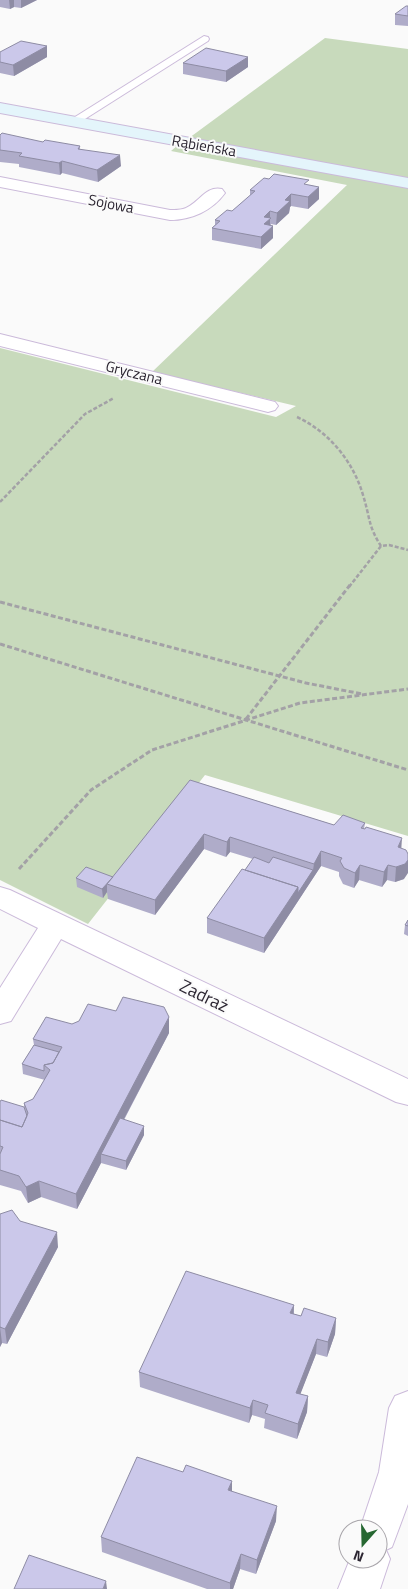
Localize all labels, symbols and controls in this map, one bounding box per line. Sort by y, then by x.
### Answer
street label: Rąbieńska [170,129,239,163]
street label: Sojowa [86,188,136,219]
street label: Gryczana [103,354,166,391]
street label: Zadraż [175,972,233,1019]
north arrow [338,1519,388,1569]
text: N [350,1545,367,1568]

